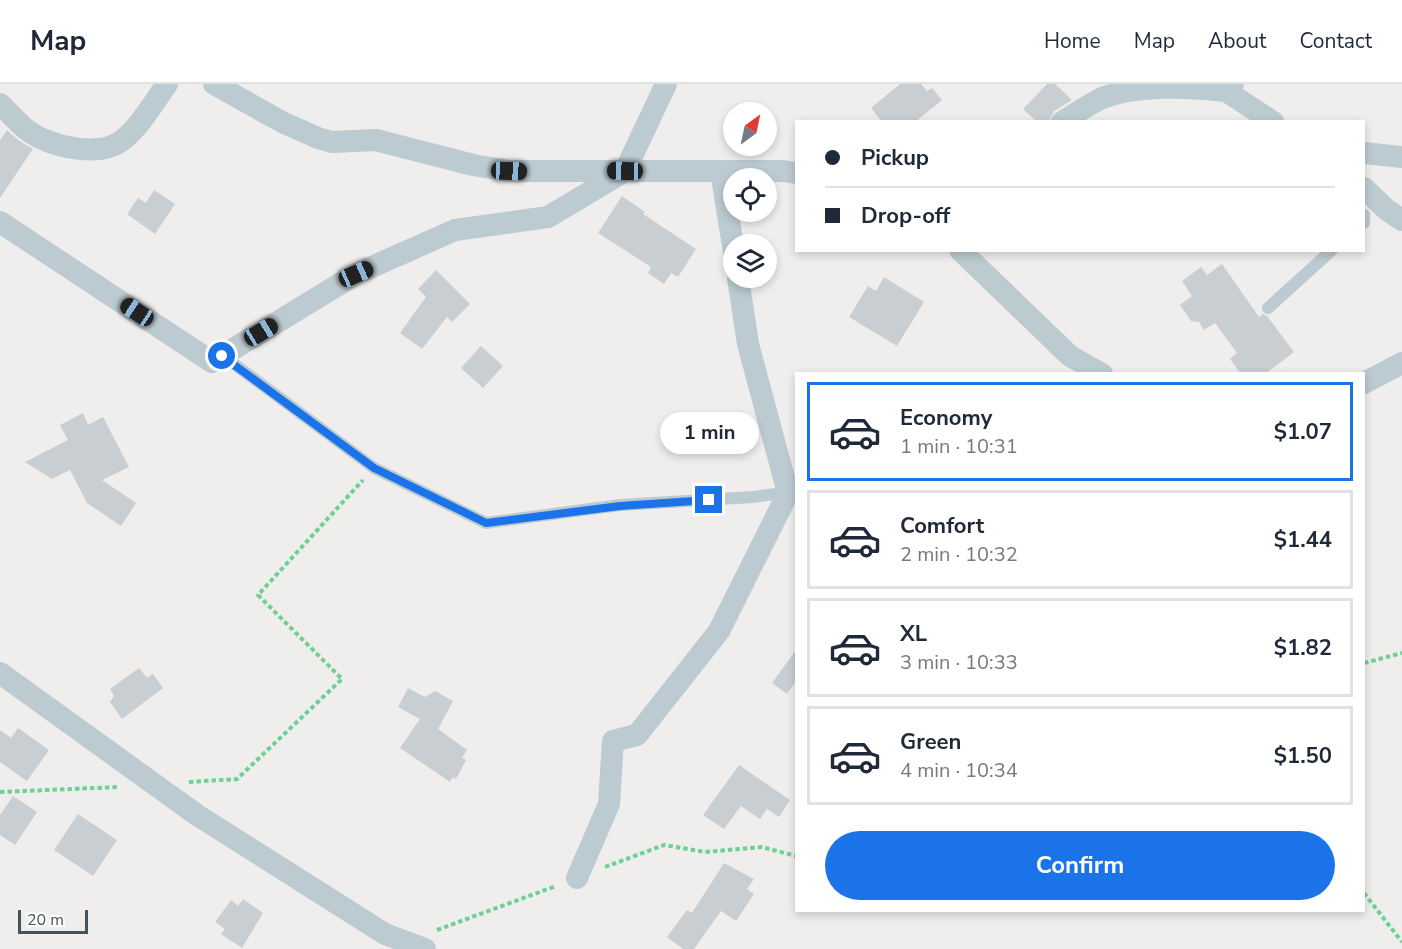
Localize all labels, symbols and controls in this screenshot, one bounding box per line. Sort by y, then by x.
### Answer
text: Map [30,22,86,60]
text: Home [1044,27,1101,55]
text: Map [1134,27,1175,55]
text: About [1208,27,1266,55]
text: Contact [1299,27,1372,55]
north arrow [723,102,777,156]
map controls [723,102,777,288]
text: Pickup [861,143,929,173]
car [491,161,527,181]
car [607,162,643,180]
button: locate [723,168,777,222]
text: Drop-off [861,201,950,231]
button: layers [723,234,777,288]
car [336,258,376,290]
car [117,295,157,329]
car [241,315,281,349]
route start [208,342,235,369]
text: Economy [900,403,992,433]
icon: car [828,405,882,459]
callout: 1 min [660,413,758,455]
text: $1.07 [1274,417,1332,447]
text: 1 min [684,419,735,446]
text: 1 min · 10:31 [900,433,1018,460]
route end [695,486,722,513]
text: Comfort [900,511,984,541]
icon: car [828,513,882,567]
text: $1.44 [1274,525,1332,555]
text: 2 min · 10:32 [900,541,1018,568]
text: XL [900,619,927,649]
icon: car [828,621,882,675]
text: $1.82 [1274,633,1332,663]
text: 3 min · 10:33 [900,649,1018,676]
text: Green [900,727,961,757]
icon: car [828,729,882,783]
text: $1.50 [1274,741,1332,771]
text: 4 min · 10:34 [900,757,1018,784]
button: Confirm [825,831,1335,900]
scale bar [18,907,88,934]
text: 20 m [27,909,64,931]

